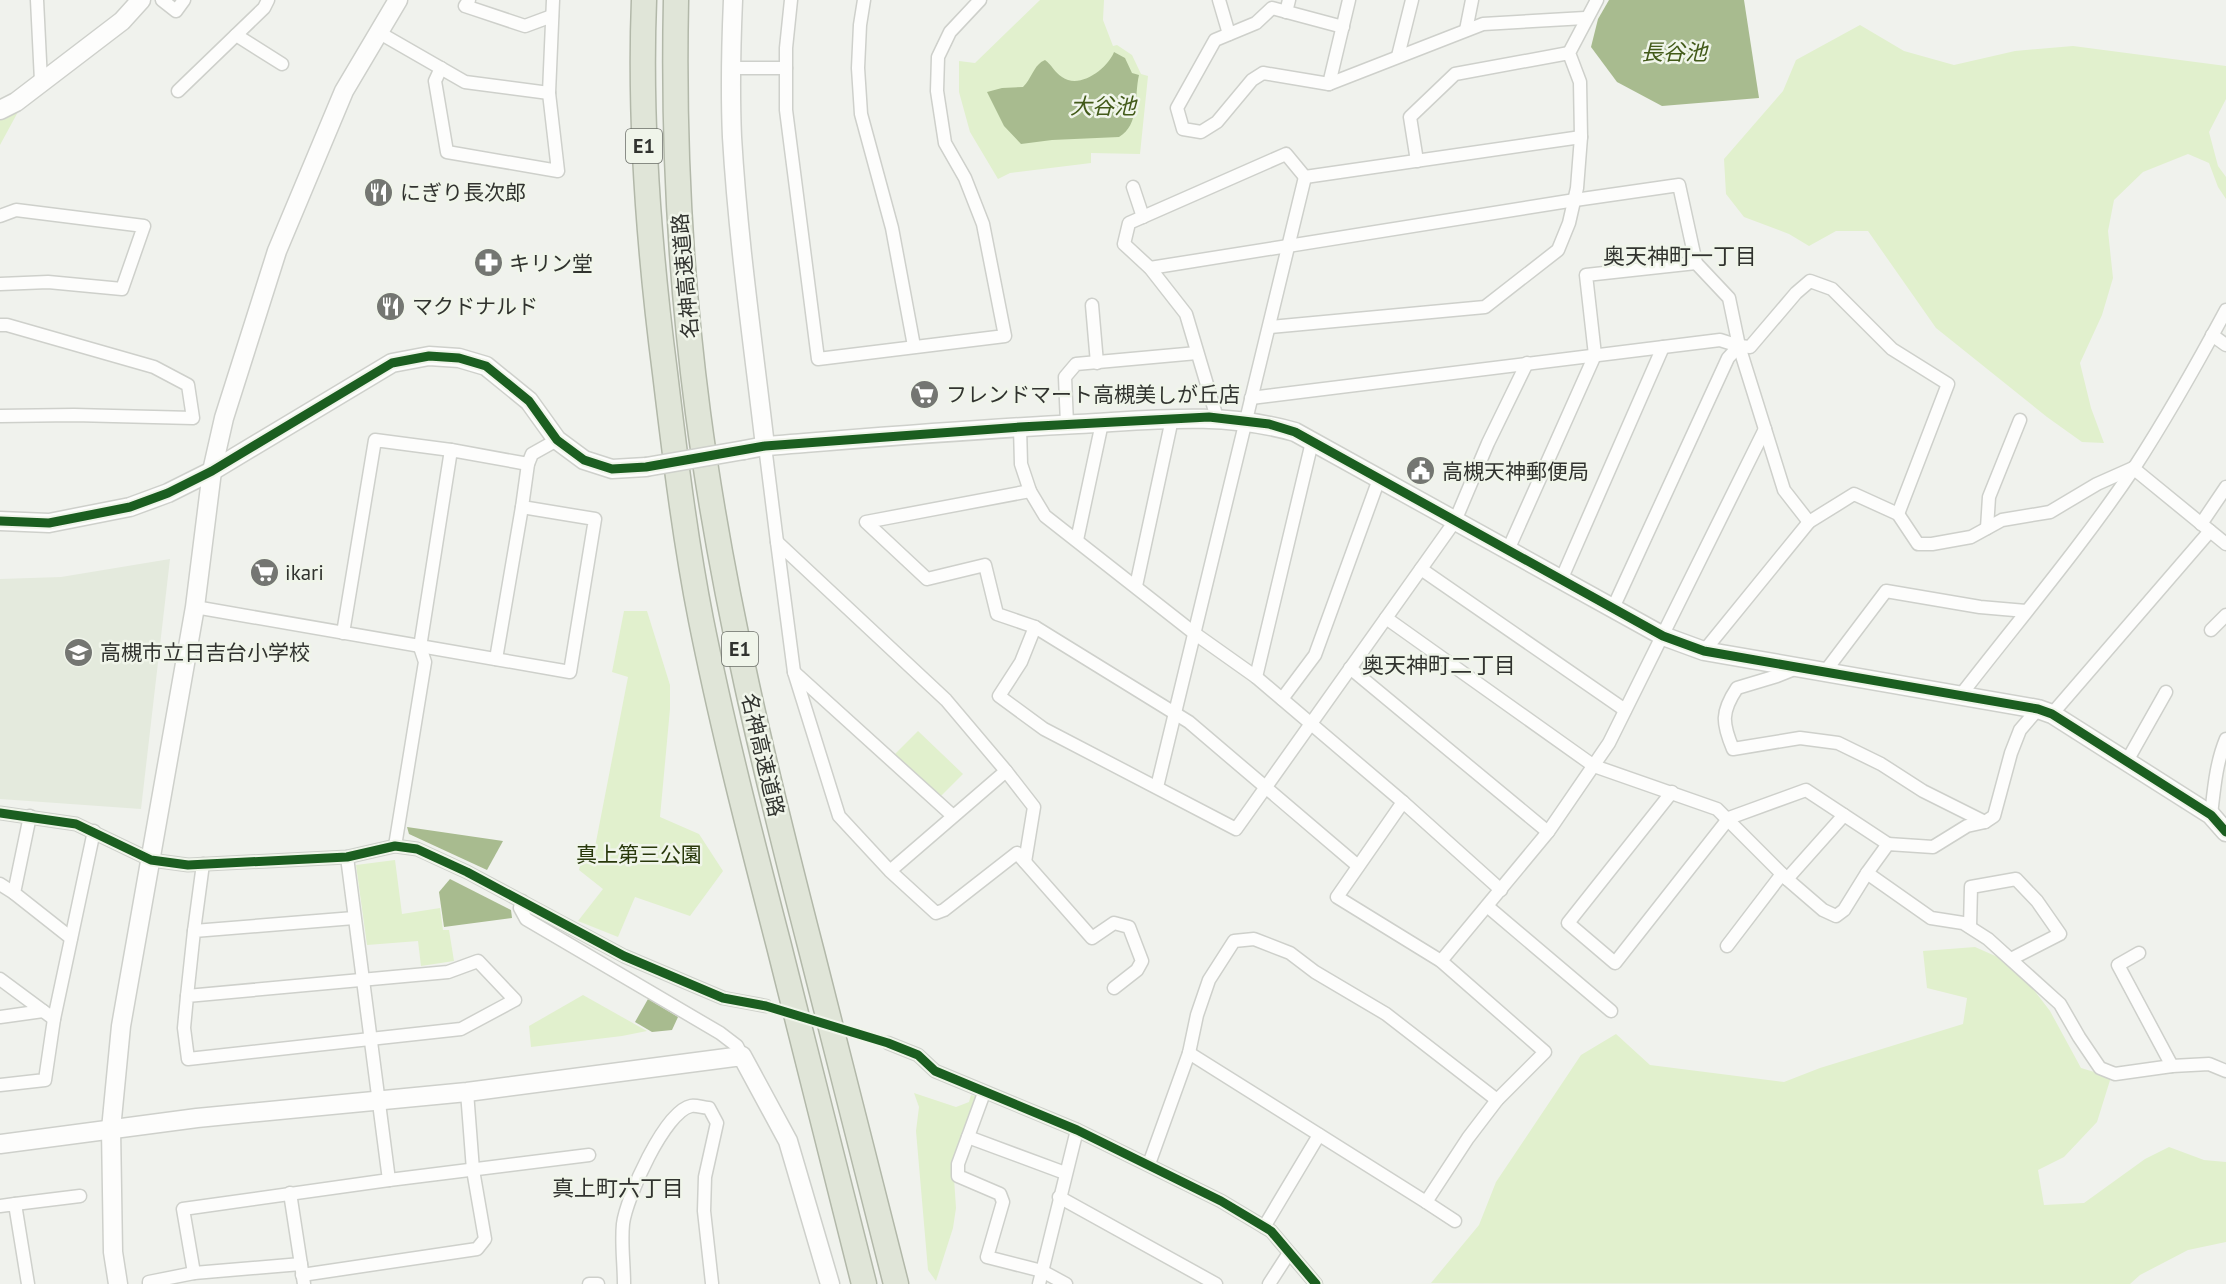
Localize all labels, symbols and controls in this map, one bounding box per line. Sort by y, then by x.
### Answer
water label: 長谷池 [1641,38,1709,66]
water label: 大谷池 [1070,92,1138,120]
road number: E1 [626,129,662,163]
restaurant icon: にぎり長次郎 [363,176,395,208]
place label: にぎり長次郎 [400,179,526,206]
street label: 名神高速道路 [666,212,704,340]
district label: 奥天神町一丁目 [1603,242,1757,270]
pharmacy icon: キリン堂 [472,247,504,279]
place label: キリン堂 [509,250,593,277]
restaurant icon: マクドナルド [375,290,407,322]
place label: マクドナルド [412,293,538,320]
supermarket icon: フレンドマート高槻美しが丘店 [909,378,941,410]
place label: フレンドマート高槻美しが丘店 [946,381,1240,408]
public building icon: 高槻天神郵便局 [1405,455,1437,487]
place label: 高槻天神郵便局 [1442,458,1589,485]
supermarket icon: ikari [248,556,280,588]
place label: ikari [285,559,324,586]
road number: E1 [722,632,758,666]
school or university icon: 高槻市立日吉台小学校 [63,636,95,668]
place label: 高槻市立日吉台小学校 [100,639,310,666]
district label: 奥天神町二丁目 [1362,651,1516,679]
street label: 名神高速道路 [736,691,790,819]
park label: 真上第三公園 [576,841,702,868]
district label: 真上町六丁目 [552,1174,684,1202]

